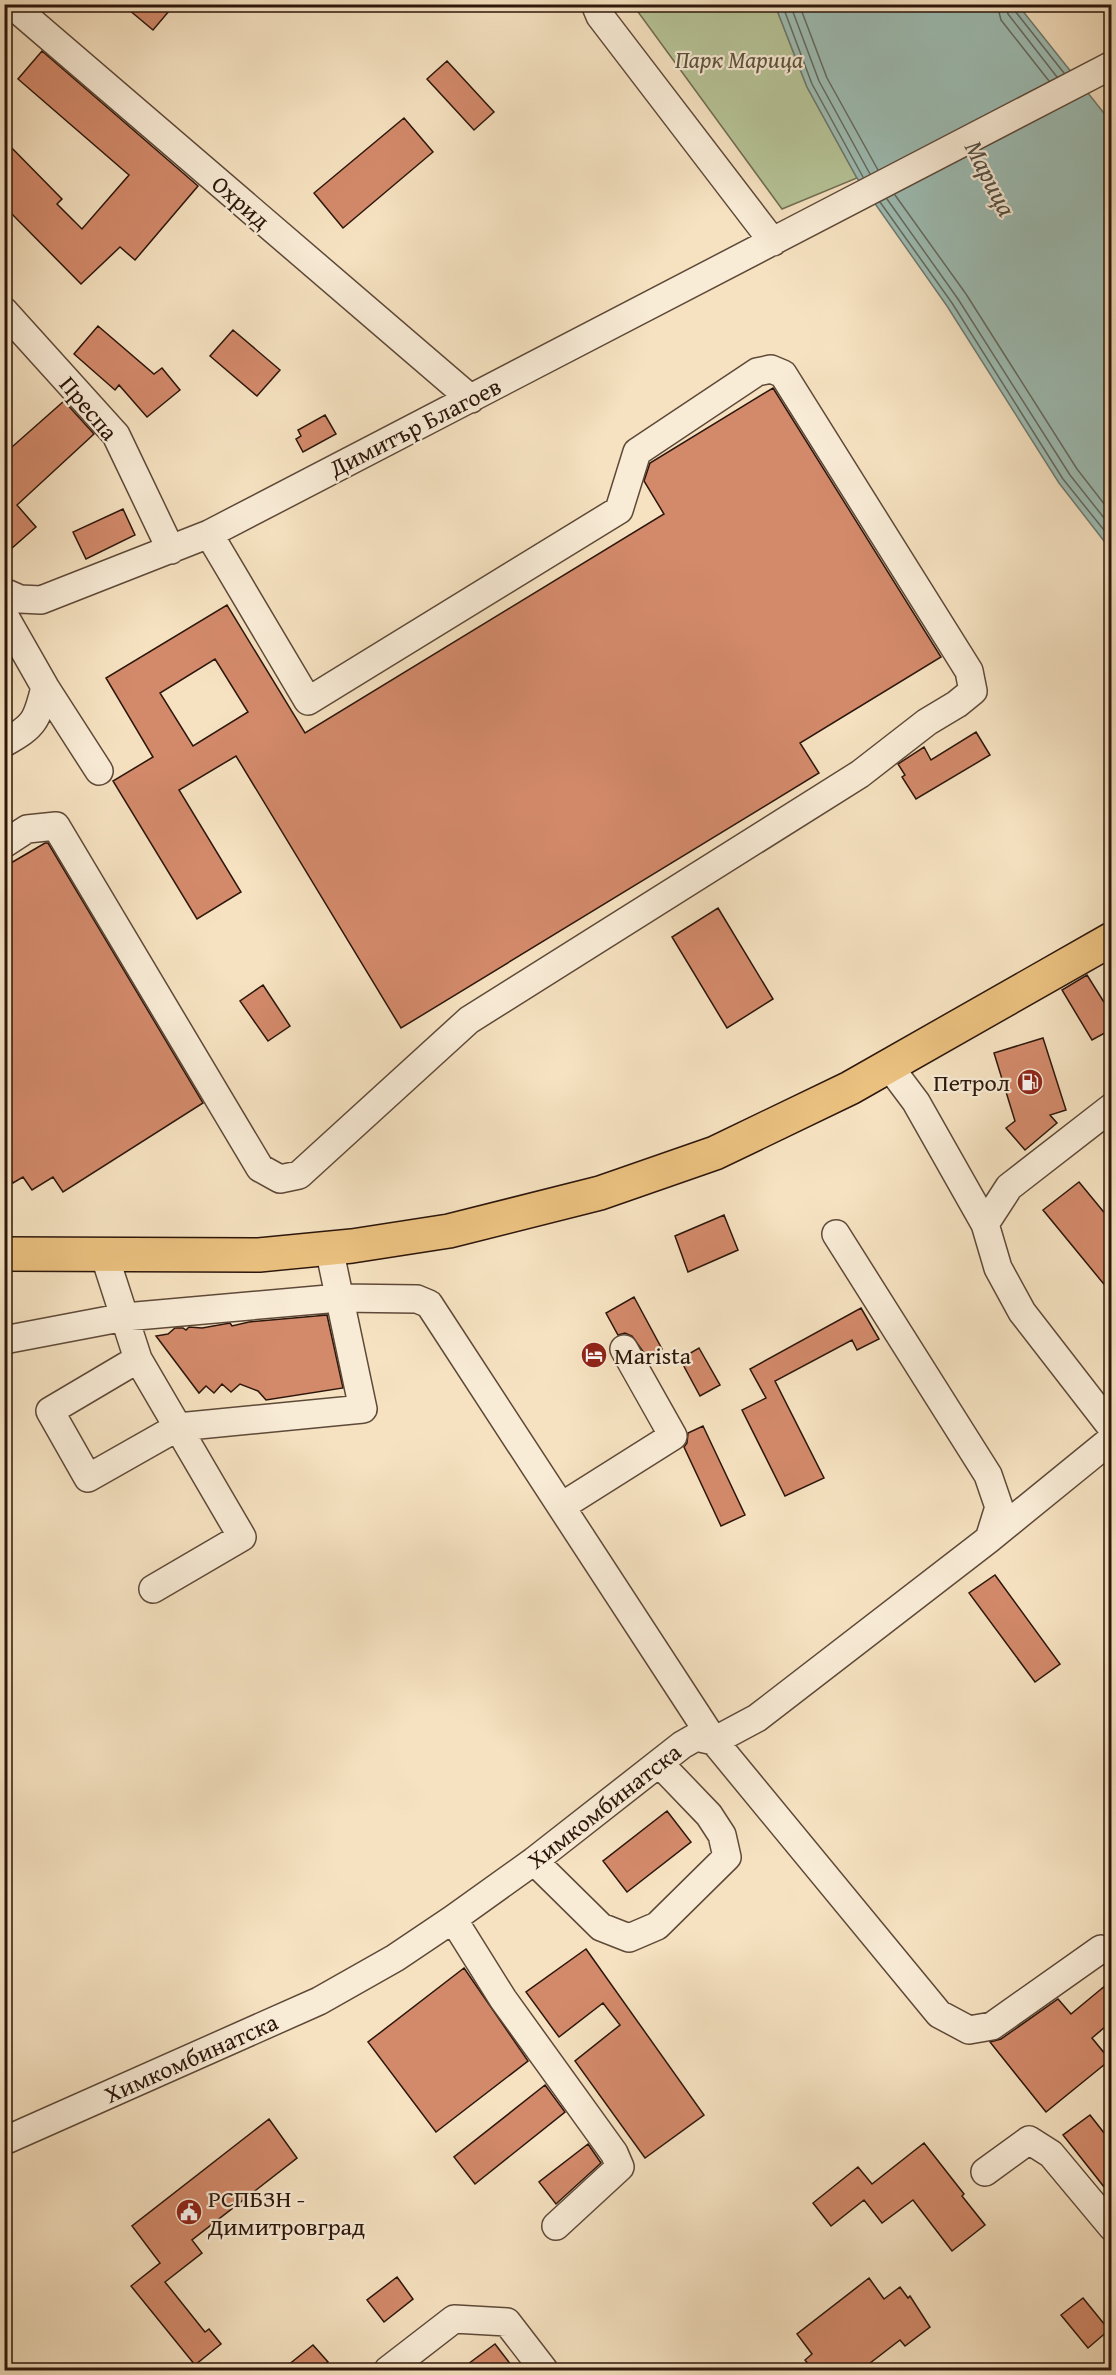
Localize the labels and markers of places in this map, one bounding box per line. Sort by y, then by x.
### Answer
place label: Петрол [933,1065,1010,1100]
fuel station icon: Петрол [1015,1067,1045,1097]
place label: Marista [614,1338,692,1373]
hotel icon: Marista [579,1340,609,1370]
place label: РСПБЗН - Димитровград [207,2181,365,2244]
public building icon: РСПБЗН - Димитровград [174,2197,204,2227]

